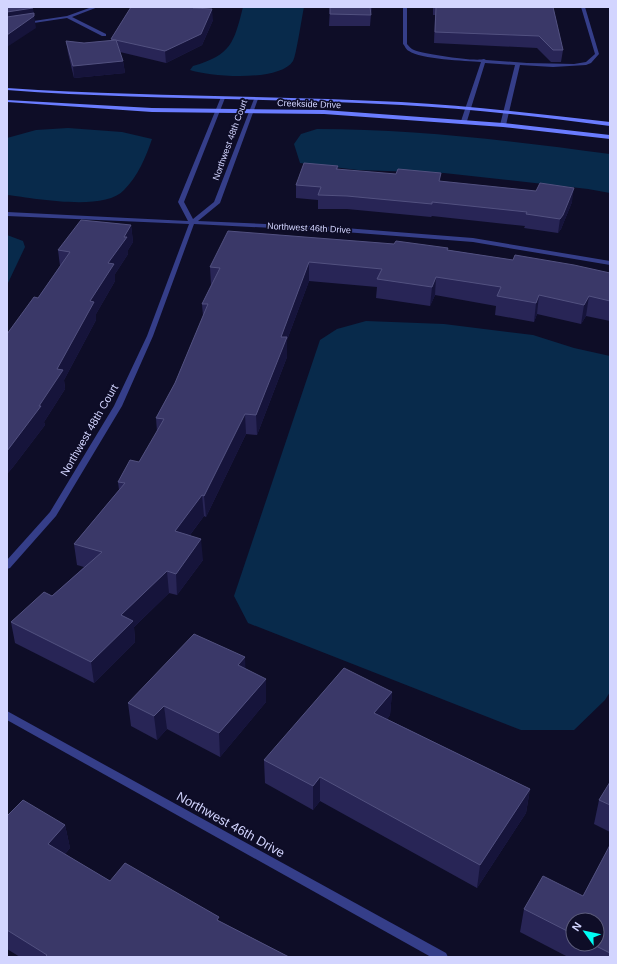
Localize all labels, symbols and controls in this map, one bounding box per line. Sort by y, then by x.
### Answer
street label: Northwest 48th Court [211,98,249,182]
street label: Creekside Drive [277,98,341,110]
street label: Northwest 46th Drive [267,221,351,235]
street label: Northwest 48th Court [58,382,120,478]
street label: Northwest 46th Drive [174,788,287,860]
north arrow [565,912,605,952]
text: N [569,920,584,933]

